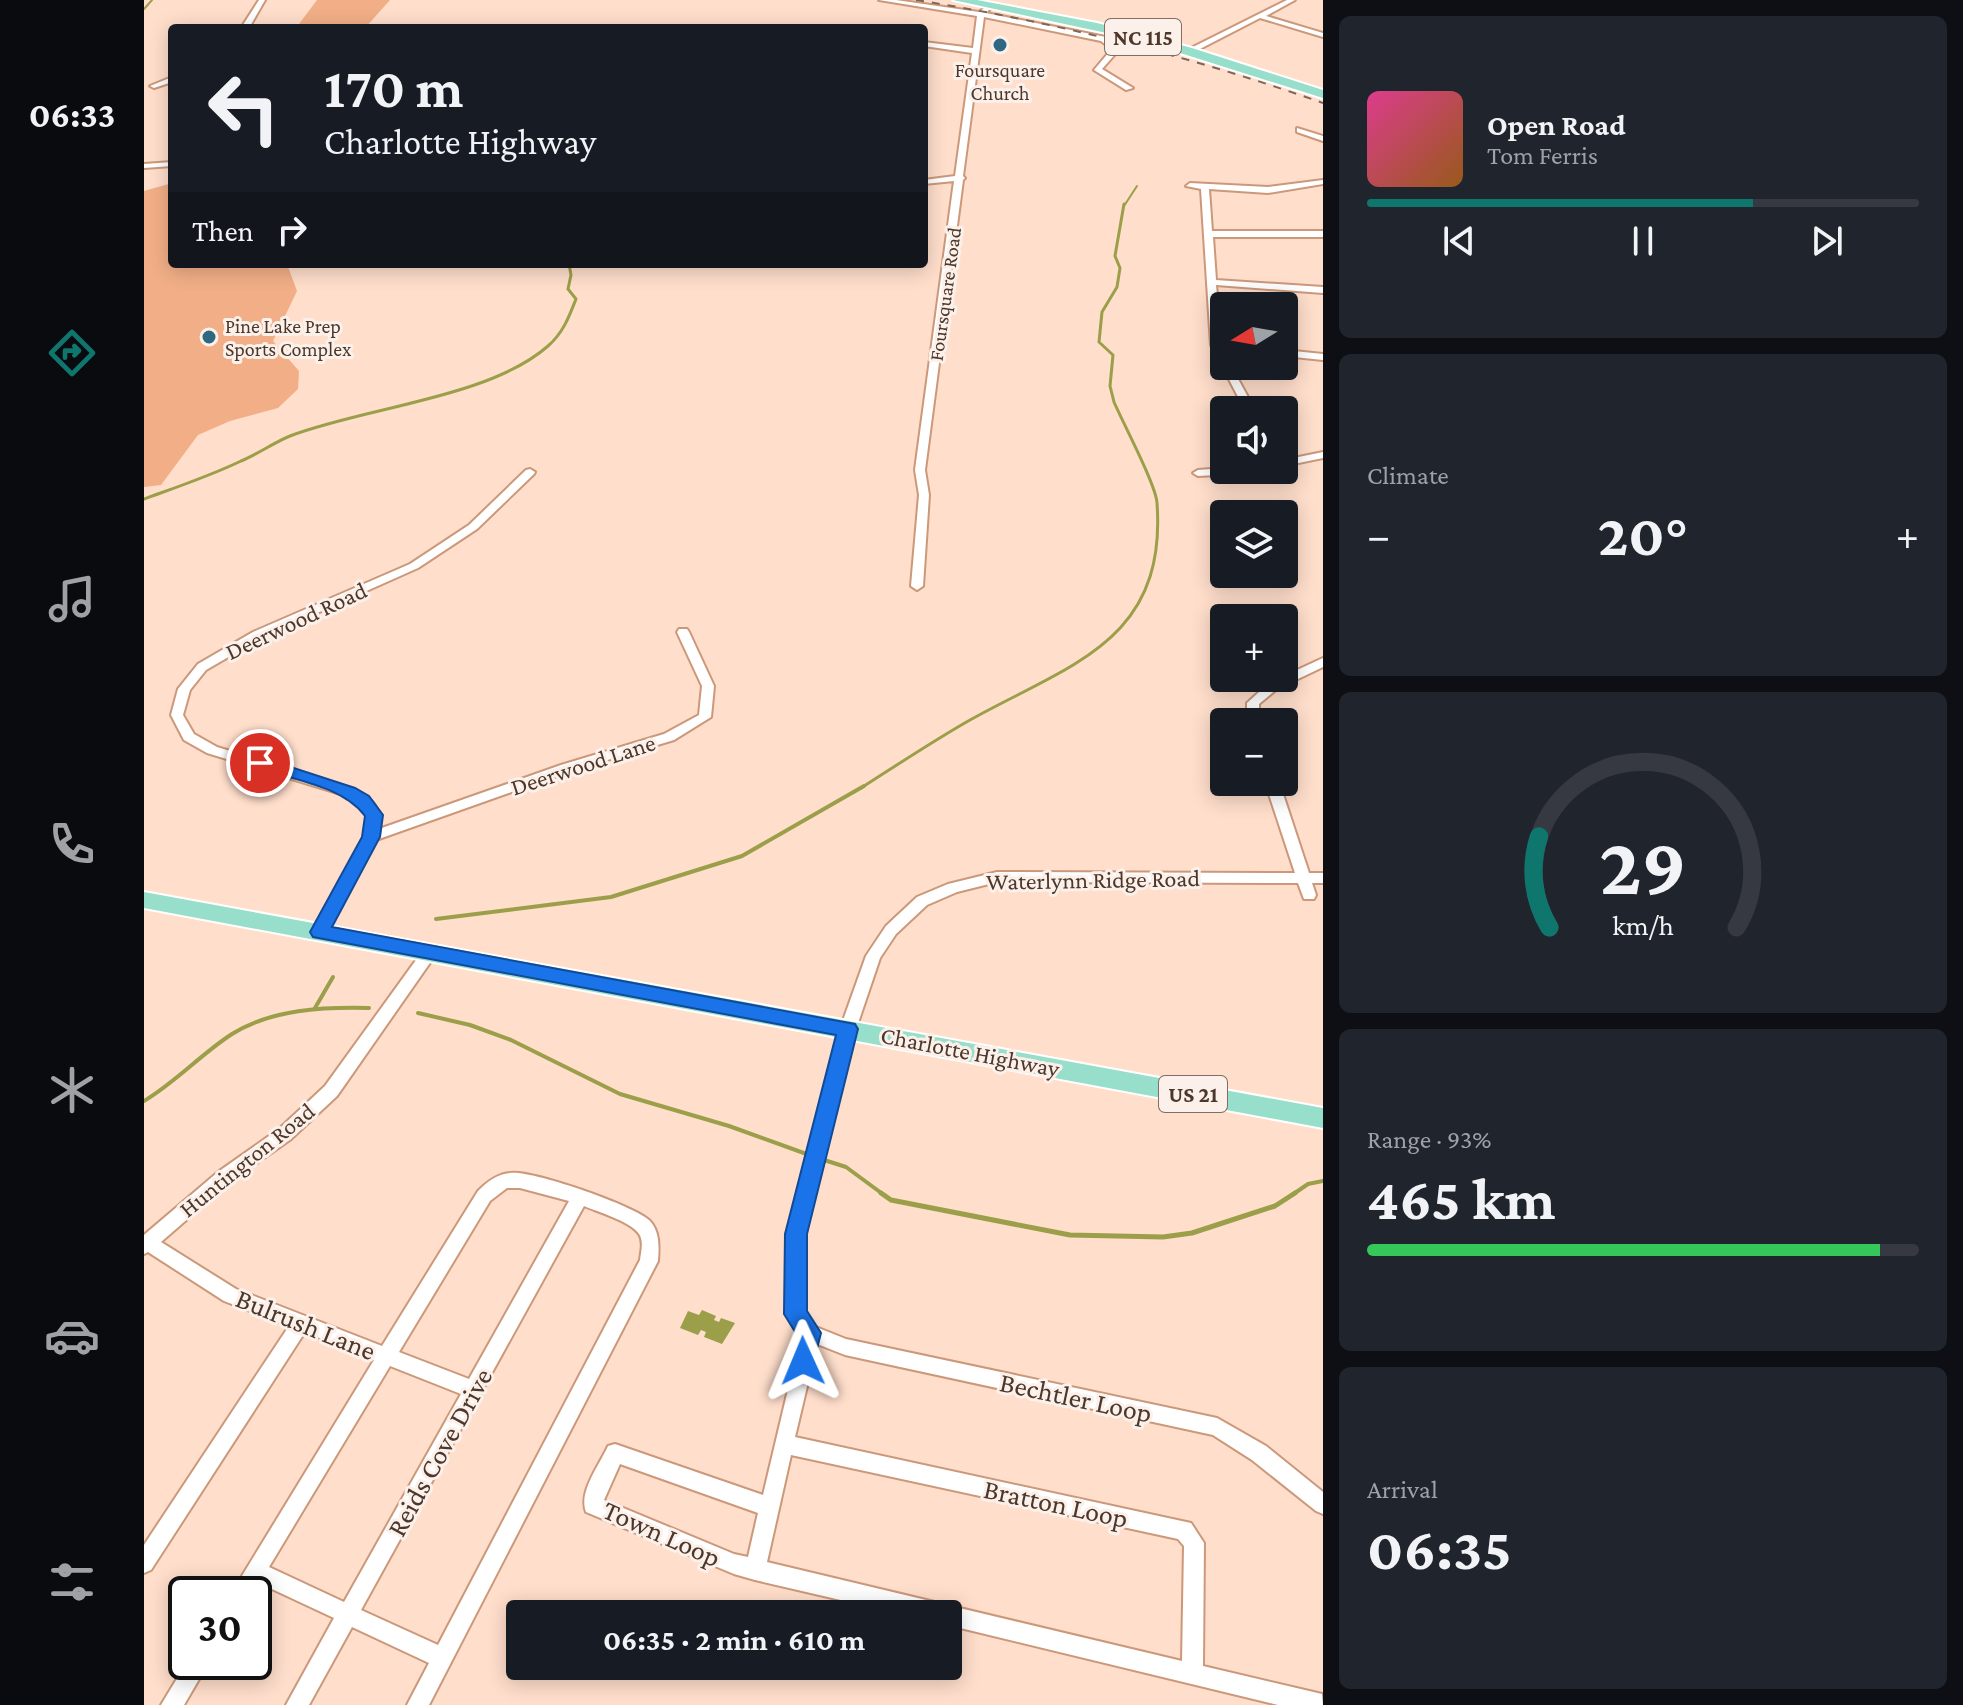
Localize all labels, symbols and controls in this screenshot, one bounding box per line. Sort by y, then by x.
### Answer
road number: NC 115 [1105,19,1181,55]
marker: Foursquare Church [991,36,1009,54]
icon: left [192,56,296,160]
text: 170 m [324,57,463,119]
place label: Foursquare Church [955,59,1045,104]
text: 06:33 [29,95,115,135]
text: Open Road [1487,108,1626,141]
text: Charlotte Highway [324,122,596,162]
text: Tom Ferris [1487,141,1598,170]
icon: right [270,208,314,252]
text: Then [192,214,254,247]
icon: previous [1437,219,1481,263]
icon: pause [1621,219,1665,263]
icon: next [1805,219,1849,263]
street label: Foursquare Road [925,225,966,362]
north arrow [1210,292,1298,380]
map controls [1210,292,1298,796]
place label: Pine Lake Prep Sports Complex [225,315,352,361]
icon: directions [44,325,100,381]
marker: Pine Lake Prep Sports Complex [200,328,218,346]
button: sound [1210,396,1298,484]
text: Climate [1367,461,1449,490]
button: layers [1210,500,1298,588]
text: 20° [1598,501,1688,568]
text: − [1367,511,1390,559]
text: + [1896,511,1919,559]
icon: music [44,571,100,627]
street label: Deerwood Road [221,576,371,665]
button: + [1210,604,1298,692]
button: − [1210,708,1298,796]
street label: Deerwood Lane [507,728,659,801]
pin [226,729,294,797]
icon: arrive [238,741,282,785]
icon: phone [44,816,100,872]
text: 29 [1599,819,1687,912]
street label: Waterlynn Ridge Road [986,864,1200,895]
text: km/h [1612,910,1674,942]
street label: Charlotte Highway [878,1021,1063,1082]
icon: climate [44,1062,100,1118]
road number: US 21 [1159,1076,1227,1112]
street label: Huntington Road [174,1097,320,1222]
text: Range · 93% [1367,1125,1491,1154]
text: 465 km [1367,1165,1556,1232]
street label: Bulrush Lane [231,1282,380,1367]
icon: car [44,1308,100,1364]
position arrow [761,1319,845,1403]
street label: Reids Cove Drive [381,1363,498,1542]
street label: Bechtler Loop [997,1366,1155,1429]
street label: Bratton Loop [981,1473,1131,1534]
text: Arrival [1367,1475,1438,1504]
street label: Town Loop [598,1494,725,1573]
text: 06:35 [1367,1515,1512,1582]
icon: filters [44,1554,100,1610]
speed limit sign: 30 [168,1576,272,1680]
text: 06:35 · 2 min · 610 m [603,1623,865,1656]

